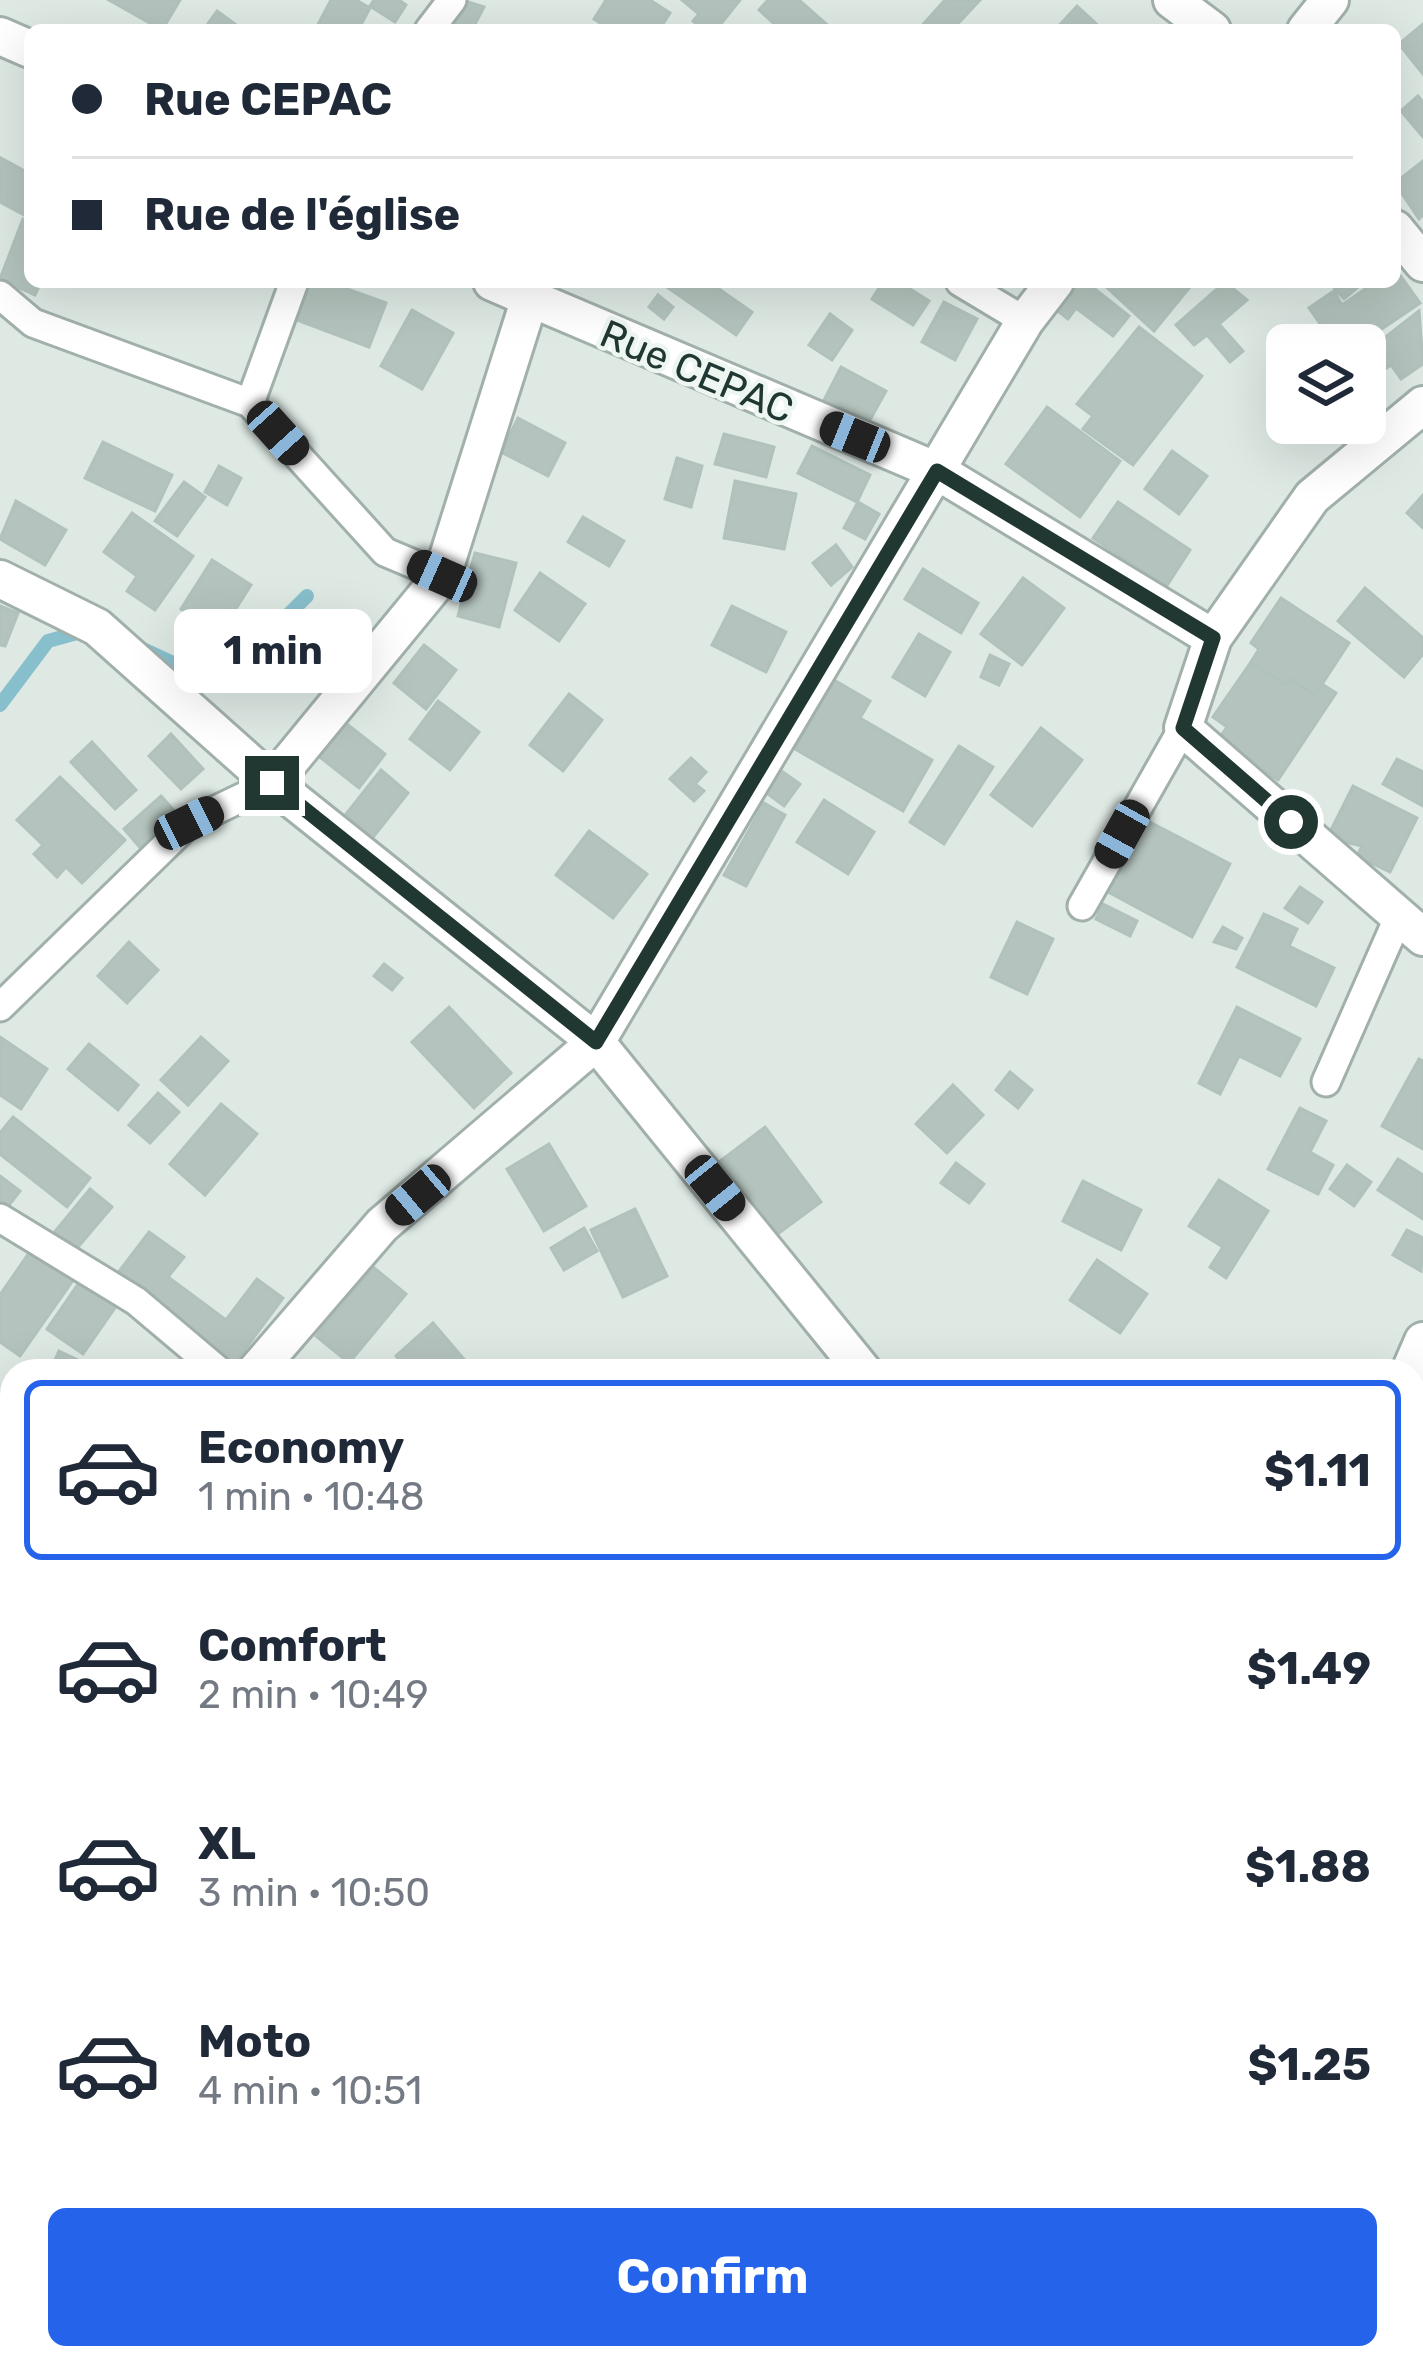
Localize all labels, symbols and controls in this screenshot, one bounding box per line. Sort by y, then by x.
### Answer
text: Rue CEPAC [144,73,392,126]
text: Rue de l'église [144,188,460,241]
street label: Rue CEPAC [593,311,800,433]
map controls [1266,324,1386,444]
button: layers [1266,324,1386,444]
car [241,394,315,472]
car [815,407,895,467]
car [402,545,482,607]
callout: 1 min [173,609,371,693]
text: 1 min [223,628,323,674]
route end [245,756,299,810]
car [149,791,229,855]
car [1089,794,1155,874]
route start [1264,795,1318,849]
car [678,1149,752,1227]
car [379,1158,457,1232]
icon: car [54,1416,162,1524]
text: Economy [198,1421,404,1474]
text: $1.11 [1264,1444,1371,1497]
text: 1 min · 10:48 [198,1474,424,1520]
icon: car [54,1614,162,1722]
text: Comfort [198,1619,387,1672]
text: $1.49 [1247,1642,1371,1695]
text: 2 min · 10:49 [198,1672,429,1718]
icon: car [54,1812,162,1920]
text: XL [198,1817,256,1870]
text: $1.88 [1245,1840,1371,1893]
text: 3 min · 10:50 [198,1870,430,1916]
icon: car [54,2010,162,2118]
text: Moto [198,2015,311,2068]
text: $1.25 [1247,2038,1371,2091]
text: 4 min · 10:51 [198,2068,422,2114]
button: Confirm [48,2208,1377,2346]

